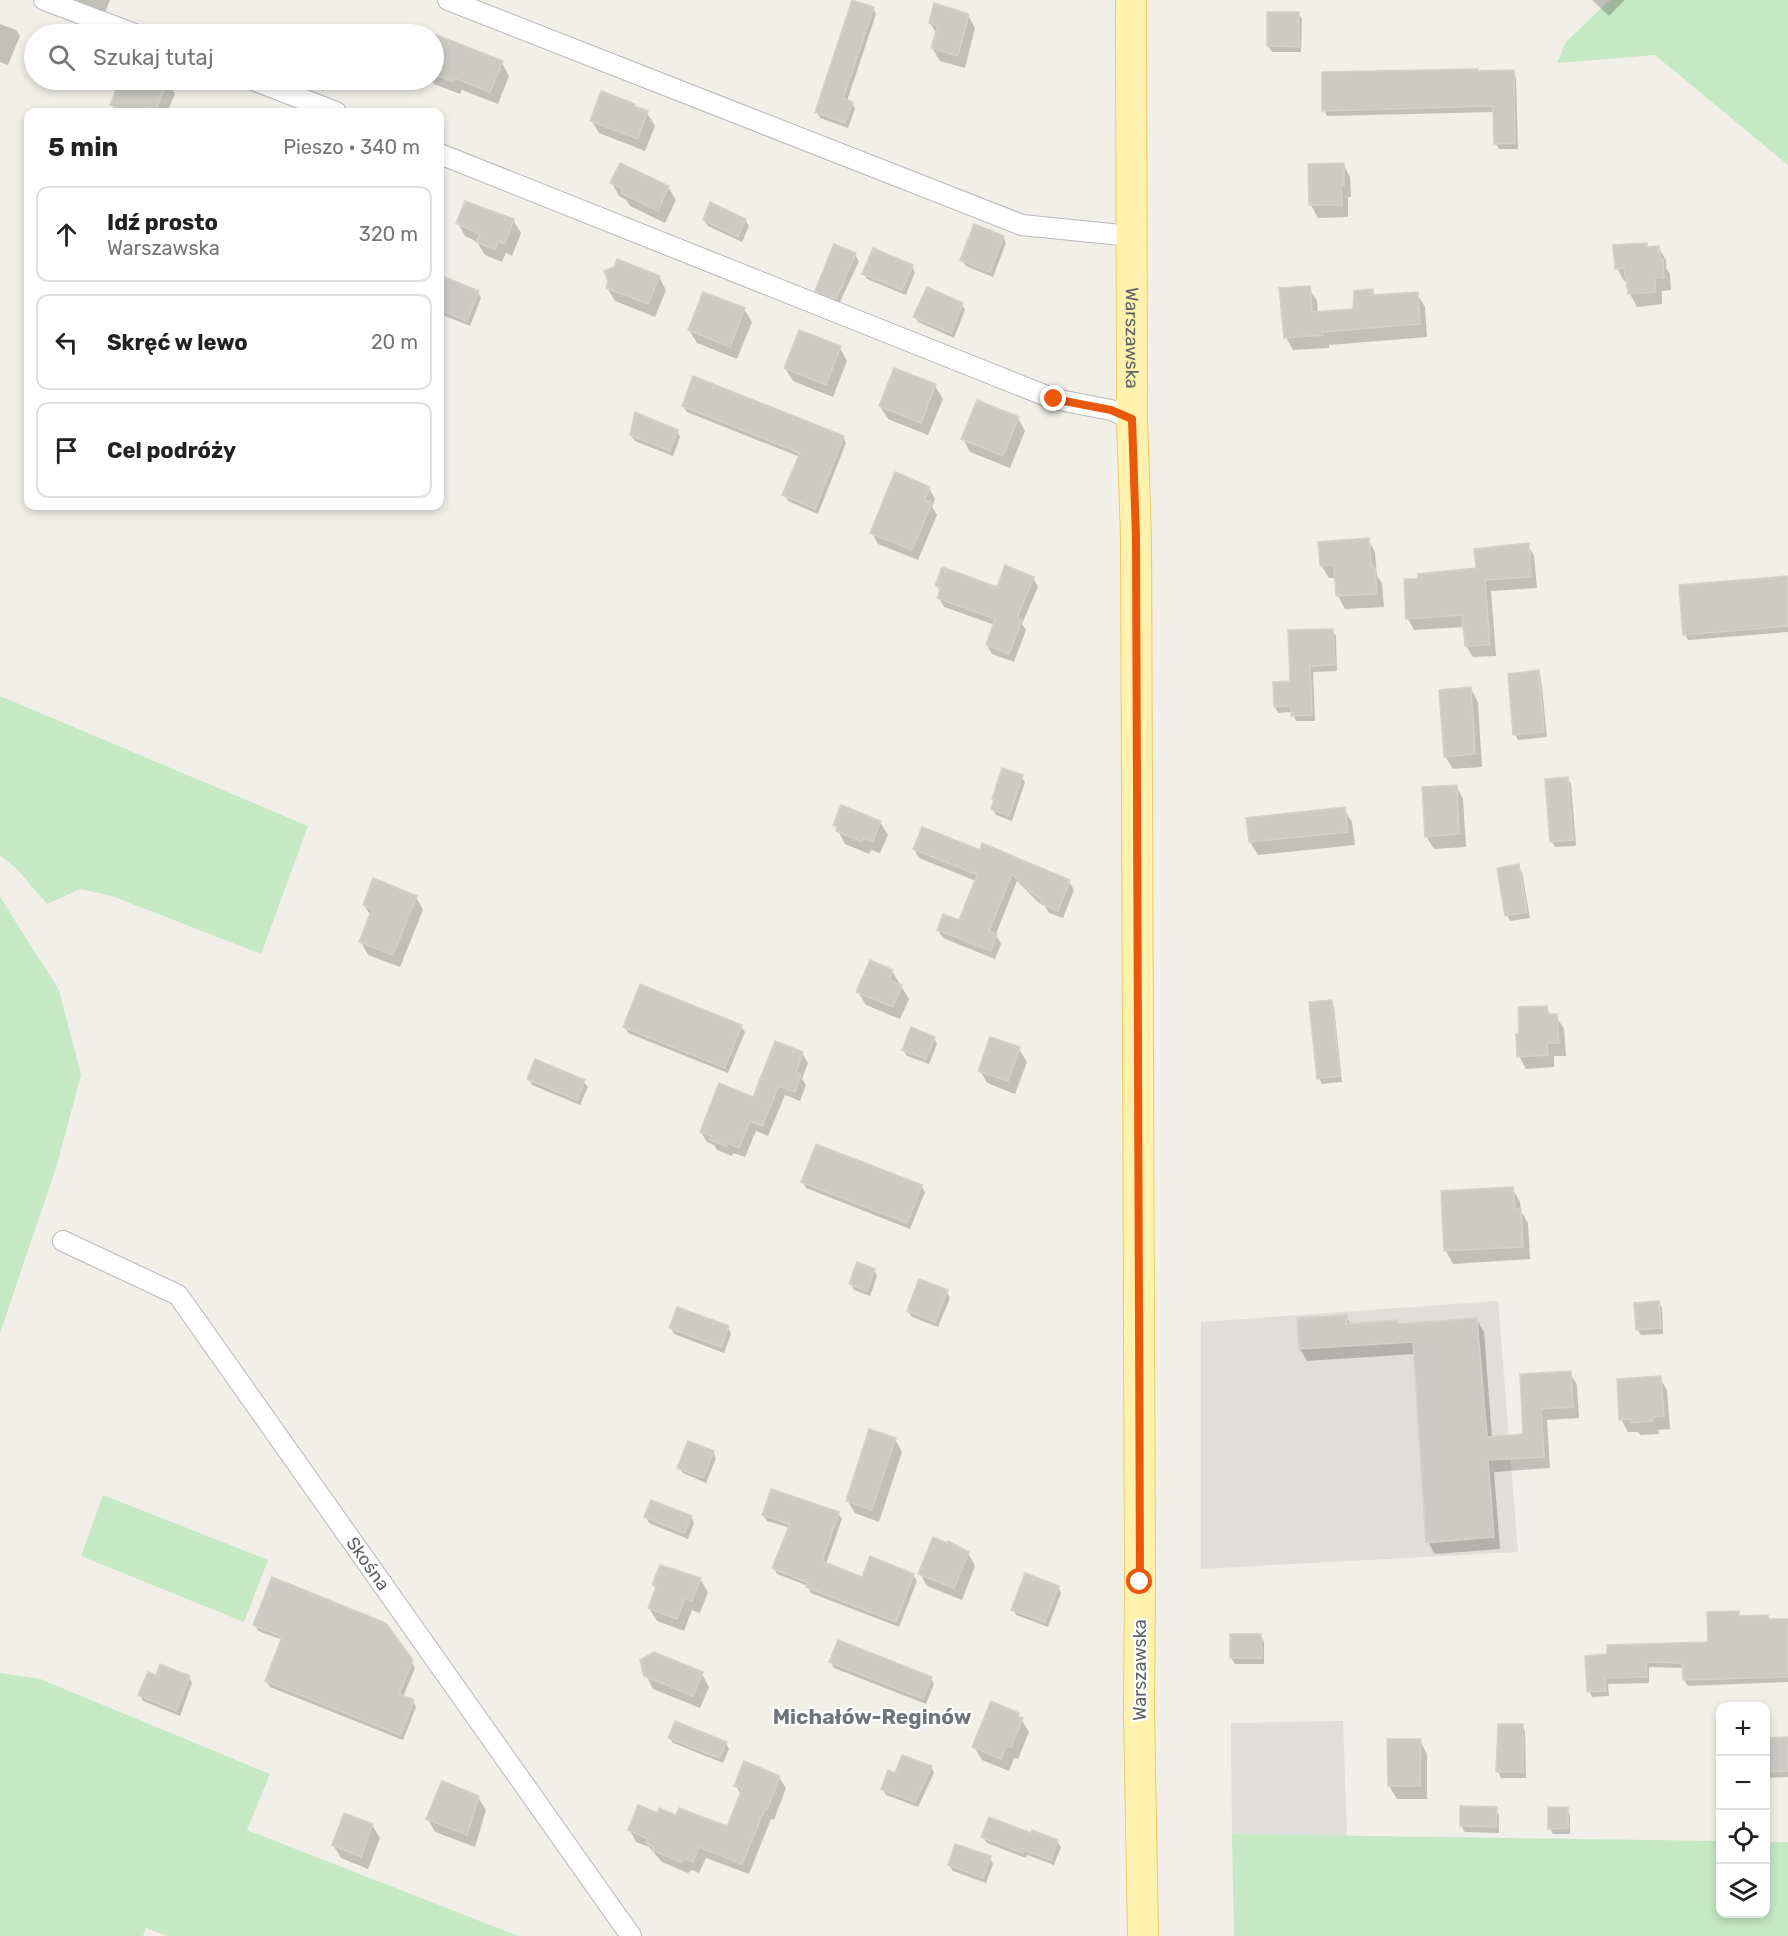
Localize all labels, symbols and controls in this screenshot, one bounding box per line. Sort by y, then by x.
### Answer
search box [24,24,444,90]
icon: search [45,41,78,74]
text: Szukaj tutaj [93,44,214,71]
text: 5 min [48,132,118,163]
text: Pieszo · 340 m [283,135,420,159]
text: Idź prosto [107,209,218,236]
icon: ahead [50,218,83,251]
text: 320 m [359,222,418,246]
text: Warszawska [107,236,220,260]
street label: Warszawska [1121,287,1143,389]
icon: left [50,326,83,359]
text: Skręć w lewo [107,329,248,356]
text: 20 m [371,330,418,354]
route end [1040,385,1066,411]
icon: arrive [50,434,83,467]
text: Cel podróży [107,437,236,464]
street label: Skośna [341,1533,394,1595]
route start [1126,1568,1152,1594]
street label: Warszawska [1129,1619,1151,1721]
map controls [1716,1702,1770,1918]
button: + [1716,1702,1770,1756]
district label: Michałów-Reginów [773,1704,972,1729]
button: − [1716,1756,1770,1810]
button: locate [1716,1810,1770,1864]
button: layers [1716,1864,1770,1918]

